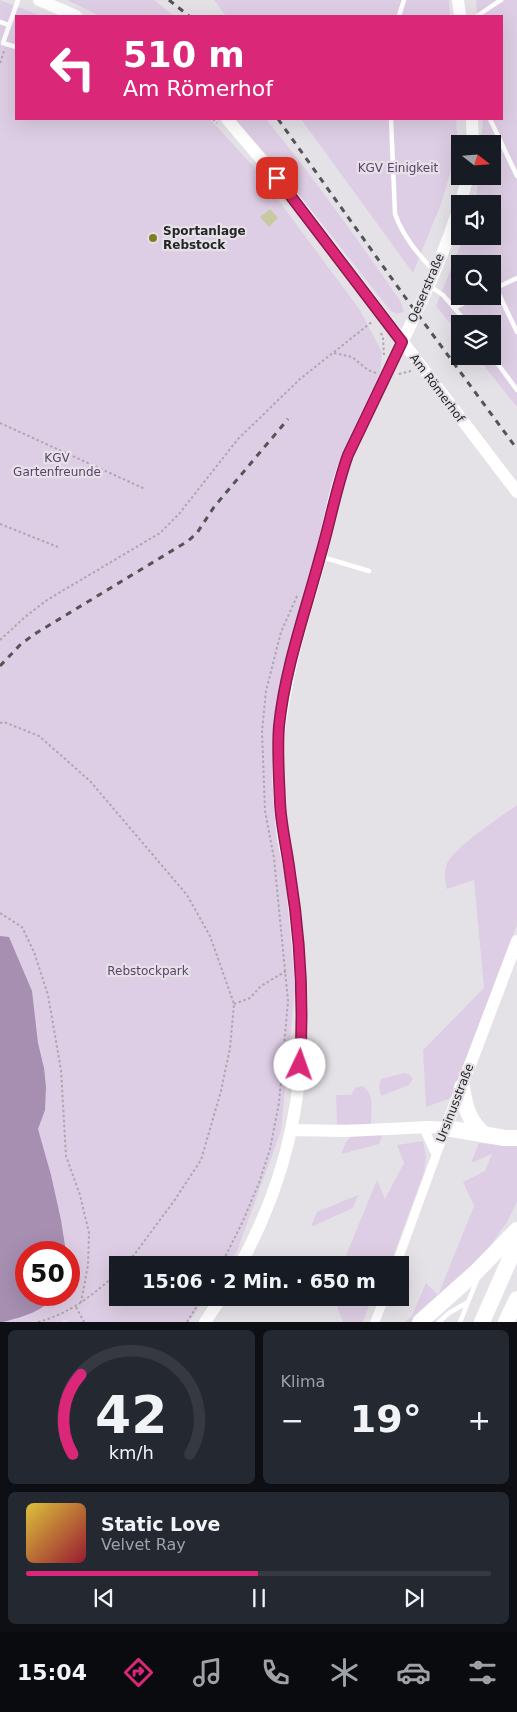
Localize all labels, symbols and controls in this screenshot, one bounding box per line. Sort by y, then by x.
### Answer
icon: left [40,35,105,100]
text: 510 m [123,35,245,75]
text: Am Römerhof [123,76,273,101]
north arrow [451,135,501,185]
map controls [451,135,501,365]
pin [256,157,298,199]
park label: KGV Einigkeit [358,161,439,175]
icon: arrive [263,164,291,192]
button: sound [451,195,501,245]
place label: Sportanlage Rebstock [163,224,246,252]
marker: Sportanlage Rebstock [147,232,159,244]
street label: Oeserstraße [405,251,447,325]
button: search [451,255,501,305]
button: layers [451,315,501,365]
street label: Am Römerhof [407,351,468,426]
park label: KGV Gartenfreunde [13,451,101,479]
park label: Rebstockpark [107,964,189,978]
position arrow [273,1038,325,1090]
street label: Ursinusstraße [434,1062,476,1144]
speed limit sign: 50 [15,1241,80,1306]
text: 15:06 · 2 Min. · 650 m [142,1270,376,1292]
text: Klima [281,1372,325,1391]
text: 42 [95,1385,167,1445]
text: 19° [350,1397,422,1441]
text: − [281,1404,304,1437]
text: + [468,1404,491,1437]
text: km/h [109,1442,154,1463]
text: Static Love [101,1513,221,1535]
text: Velvet Ray [101,1535,186,1554]
icon: previous [90,1584,118,1612]
icon: pause [245,1584,273,1612]
icon: next [400,1584,428,1612]
icon: directions [121,1655,156,1690]
icon: music [190,1655,225,1690]
icon: phone [258,1655,293,1690]
icon: climate [327,1655,362,1690]
icon: car [396,1655,431,1690]
icon: filters [465,1655,500,1690]
text: 15:04 [17,1660,87,1685]

